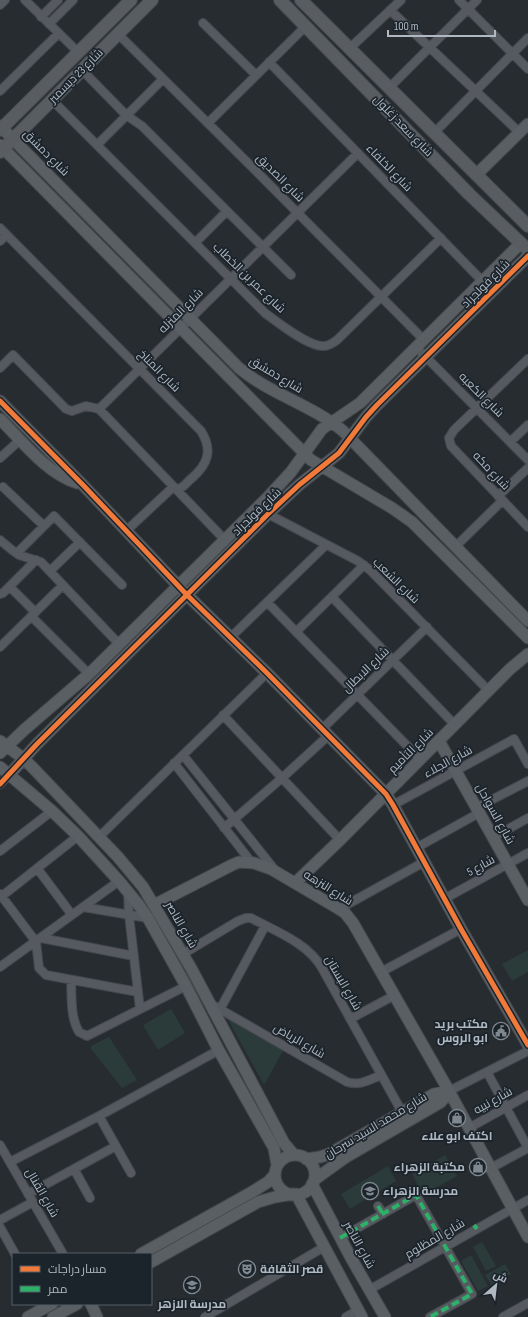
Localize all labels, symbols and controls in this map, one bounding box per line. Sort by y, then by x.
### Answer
scale bar [388,12,495,38]
text: 100 m [394,19,419,34]
street label: شارع 23 ديسمبر [45,45,107,107]
street label: شارع سعد زغلول [370,92,436,160]
street label: شارع دمشق [20,127,72,179]
street label: شارع الخلفاء [363,141,415,195]
street label: شارع الصديق [253,151,307,205]
street label: شارع عمر بن الخطاب [210,240,288,316]
street label: شارع فولجراد [459,257,513,311]
street label: شارع المنزله [155,285,207,337]
street label: شارع المناخ [135,347,183,395]
street label: شارع دمشق [247,353,306,397]
street label: شارع الكعبه [455,369,507,421]
street label: شارع مكه [469,448,513,494]
street label: شارع فولجراد [229,485,285,539]
street label: شارع الشعب [369,555,423,607]
street label: شارع الابطال [339,644,393,696]
street label: شارع التأميم [385,724,437,777]
street label: شارع الجلاء [421,742,475,782]
street label: شارع السواحل [472,781,518,847]
street label: شارع 5 [464,852,498,880]
street label: شارع النزهه [301,867,355,909]
street label: شارع الناصر [161,898,200,951]
street label: شارع البستان [321,953,365,1013]
place label: مكتب بريد ابو الروس [434,1017,488,1046]
street label: شارع الرياض [270,1020,328,1062]
public building icon: مكتب بريد ابو الروس [491,1021,511,1041]
street label: شارع نبيه [471,1084,515,1118]
street label: شارع محمد السيد سرحان [322,1089,430,1162]
shop icon: اكتف ابو علاء [447,1108,467,1128]
place label: اكتف ابو علاء [422,1129,492,1144]
shop icon: مكتبة الزهراء [468,1157,488,1177]
place label: مكتبة الزهراء [394,1160,465,1175]
street label: شارع القنال [22,1166,62,1220]
school or university icon: مدرسة الزهراء [360,1181,380,1201]
place label: مدرسة الزهراء [383,1184,458,1199]
street label: شارع المظلوم [402,1216,468,1262]
street label: شارع الناصر [339,1218,378,1271]
legend [12,1253,152,1305]
theatre icon: قصر الثقافة [237,1259,257,1279]
text: مسار دراجات [48,1262,107,1277]
place label: قصر الثقافة [260,1262,323,1277]
north arrow [476,1265,516,1305]
text: ش [491,1268,510,1286]
school or university icon: مدرسة الازهر [182,1275,202,1295]
text: ممر [47,1282,67,1297]
place label: مدرسة الازهر [157,1297,226,1312]

